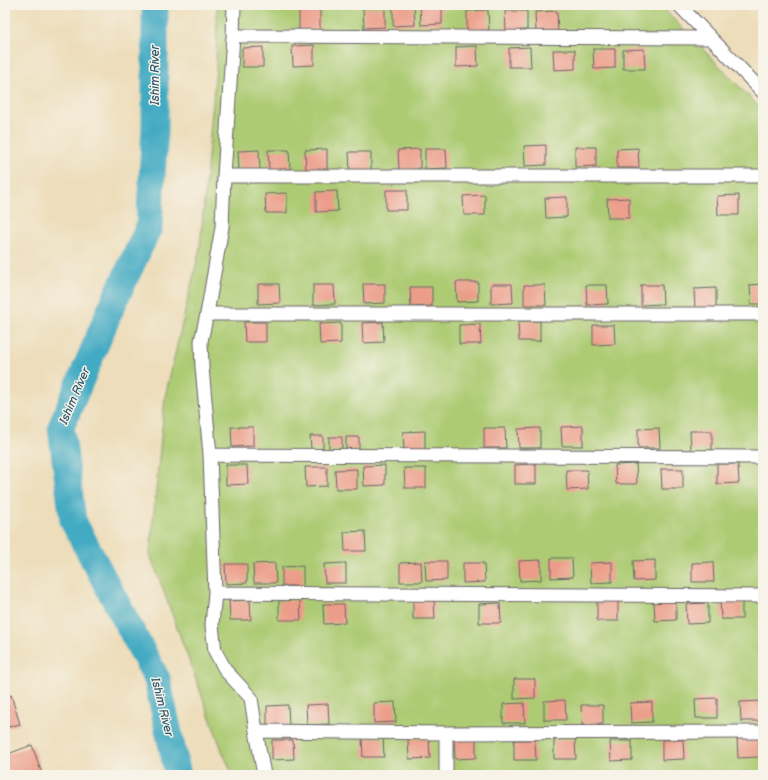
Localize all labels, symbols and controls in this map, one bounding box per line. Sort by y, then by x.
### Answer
water label: Ishim River [148,43,163,106]
water label: Ishim River [56,364,94,427]
water label: Ishim River [147,675,177,739]

